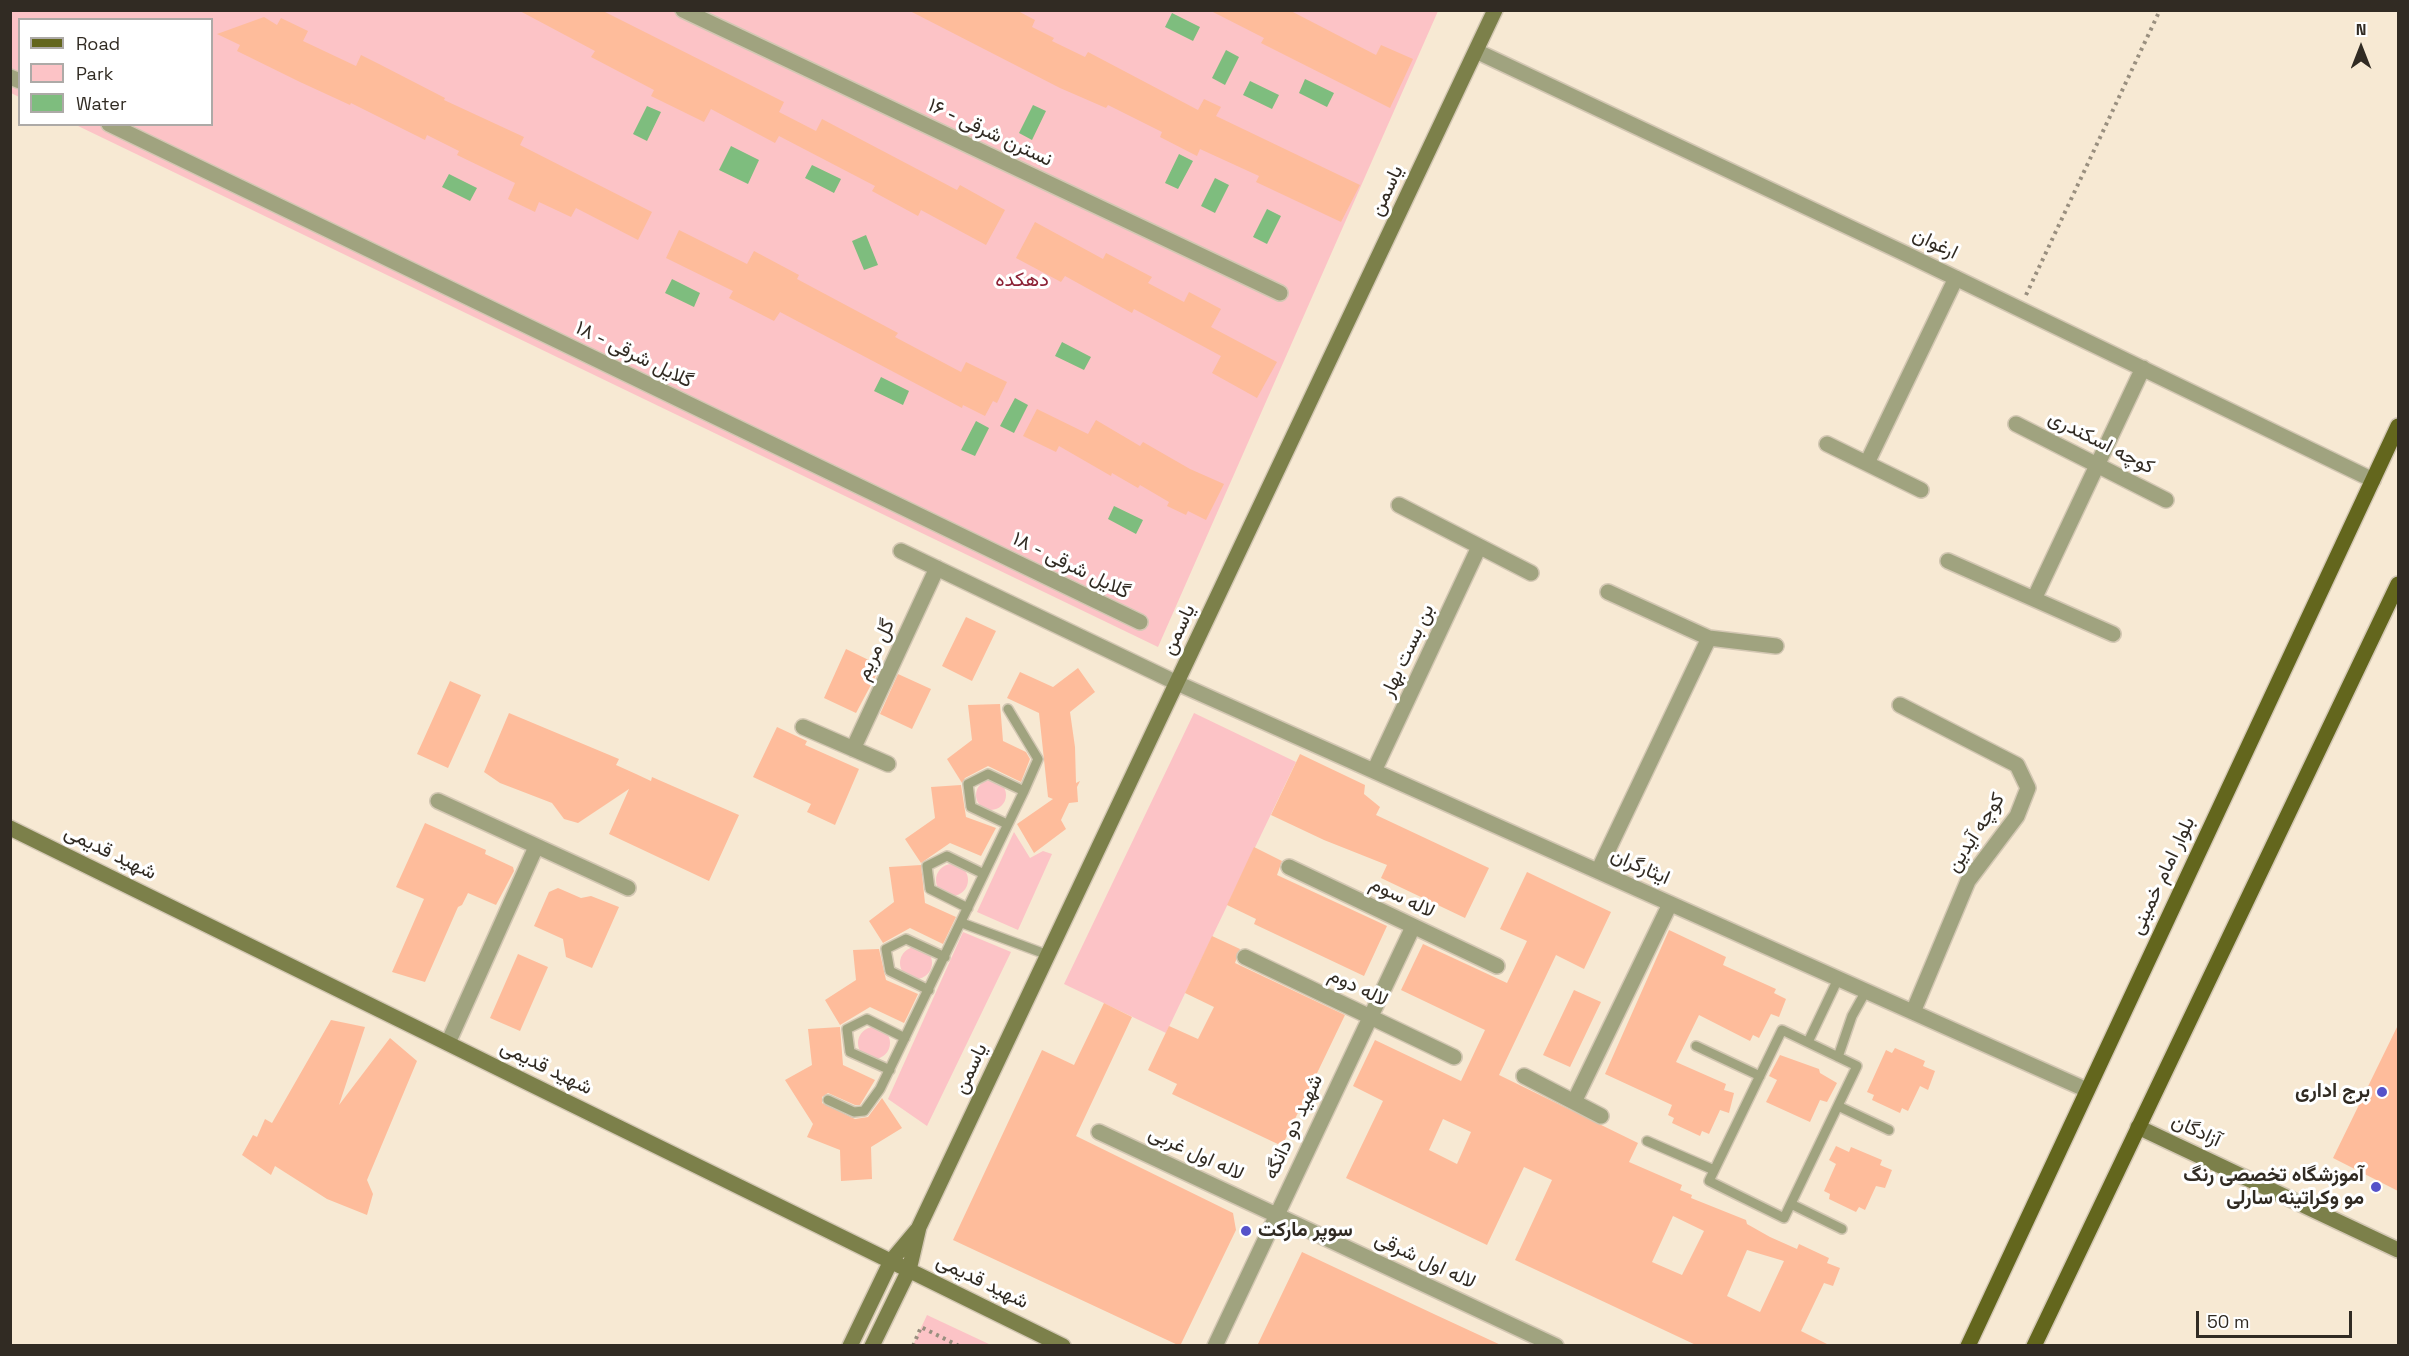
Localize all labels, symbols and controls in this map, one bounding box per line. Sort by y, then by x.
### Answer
legend [18,18,213,126]
north arrow [2331,18,2391,78]
text: N [2356,19,2366,40]
text: Road [76,32,120,55]
text: Park [76,62,113,85]
text: Water [76,92,127,115]
street label: نسترن شرقی - ۱۶ [924,94,1056,172]
street label: یاسمن [1365,162,1409,220]
street label: ارغوان [1908,223,1962,265]
park label: دهکده [995,269,1049,293]
street label: گلایل شرقی - ۱۸ [571,316,697,394]
street label: کوچه اسکندری [2044,406,2158,480]
street label: گلایل شرقی - ۱۸ [1008,527,1134,605]
street label: یاسمن [1157,601,1201,659]
street label: بن بست بهار [1376,601,1440,701]
street label: گل مریم [851,616,901,684]
street label: کوچه آیدین [1942,789,2010,877]
street label: بلوار امام خمینی [2125,813,2201,939]
street label: شهید قدیمی [60,820,160,886]
street label: ایثارگران [1607,843,1673,891]
street label: لاله سوم [1366,872,1438,924]
street label: لاله دوم [1324,963,1392,1013]
street label: شهید قدیمی [496,1035,596,1101]
street label: یاسمن [949,1040,993,1098]
street label: شهید دو دانگه [1259,1071,1329,1183]
place label: برج اداری [2295,1080,2370,1104]
marker: برج اداری [2375,1085,2389,1099]
street label: آزادگان [2167,1109,2225,1153]
street label: لاله اول غربی [1144,1121,1248,1187]
place label: آموزشگاه تخصصی رنگ مو وکراتینه سارلی [2183,1164,2364,1211]
marker: آموزشگاه تخصصی رنگ مو وکراتینه سارلی [2369,1180,2383,1194]
place label: سوپر مارکت [1258,1219,1353,1243]
marker: سوپر مارکت [1239,1224,1253,1238]
street label: لاله اول شرقی [1371,1227,1479,1295]
street label: شهید قدیمی [932,1249,1032,1315]
scale bar [2199,1299,2355,1337]
text: 50 m [2207,1310,2249,1333]

